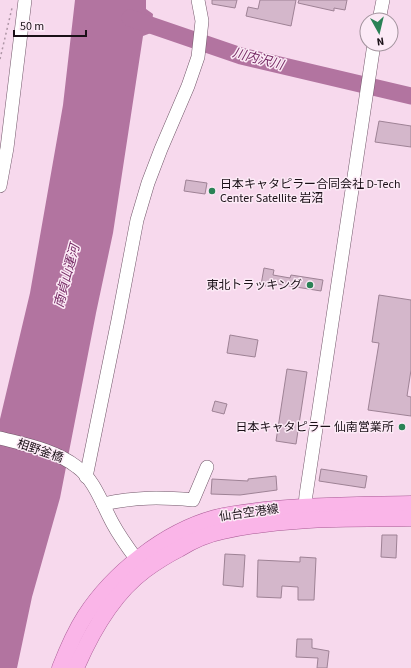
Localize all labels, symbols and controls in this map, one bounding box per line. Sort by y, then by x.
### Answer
scale bar [14,12,86,38]
north arrow [359,12,399,52]
text: 50 m [20,18,44,35]
text: N [376,33,385,49]
water label: 川内沢川 [231,44,287,75]
place label: 日本キャタピラー合同会社 D-Tech Center Satellite 岩沼 [220,176,401,207]
marker: 日本キャタピラー合同会社 D-Tech Center Satellite 岩沼 [207,186,217,196]
water label: 南貞山運河 [50,239,85,310]
place label: 東北トラッキング [206,277,302,294]
marker: 東北トラッキング [305,280,315,290]
place label: 日本キャタピラー 仙南営業所 [236,419,394,436]
marker: 日本キャタピラー 仙南営業所 [397,422,407,432]
street label: 相野釜橋 [15,435,65,467]
street label: 仙台空港線 [218,500,280,526]

